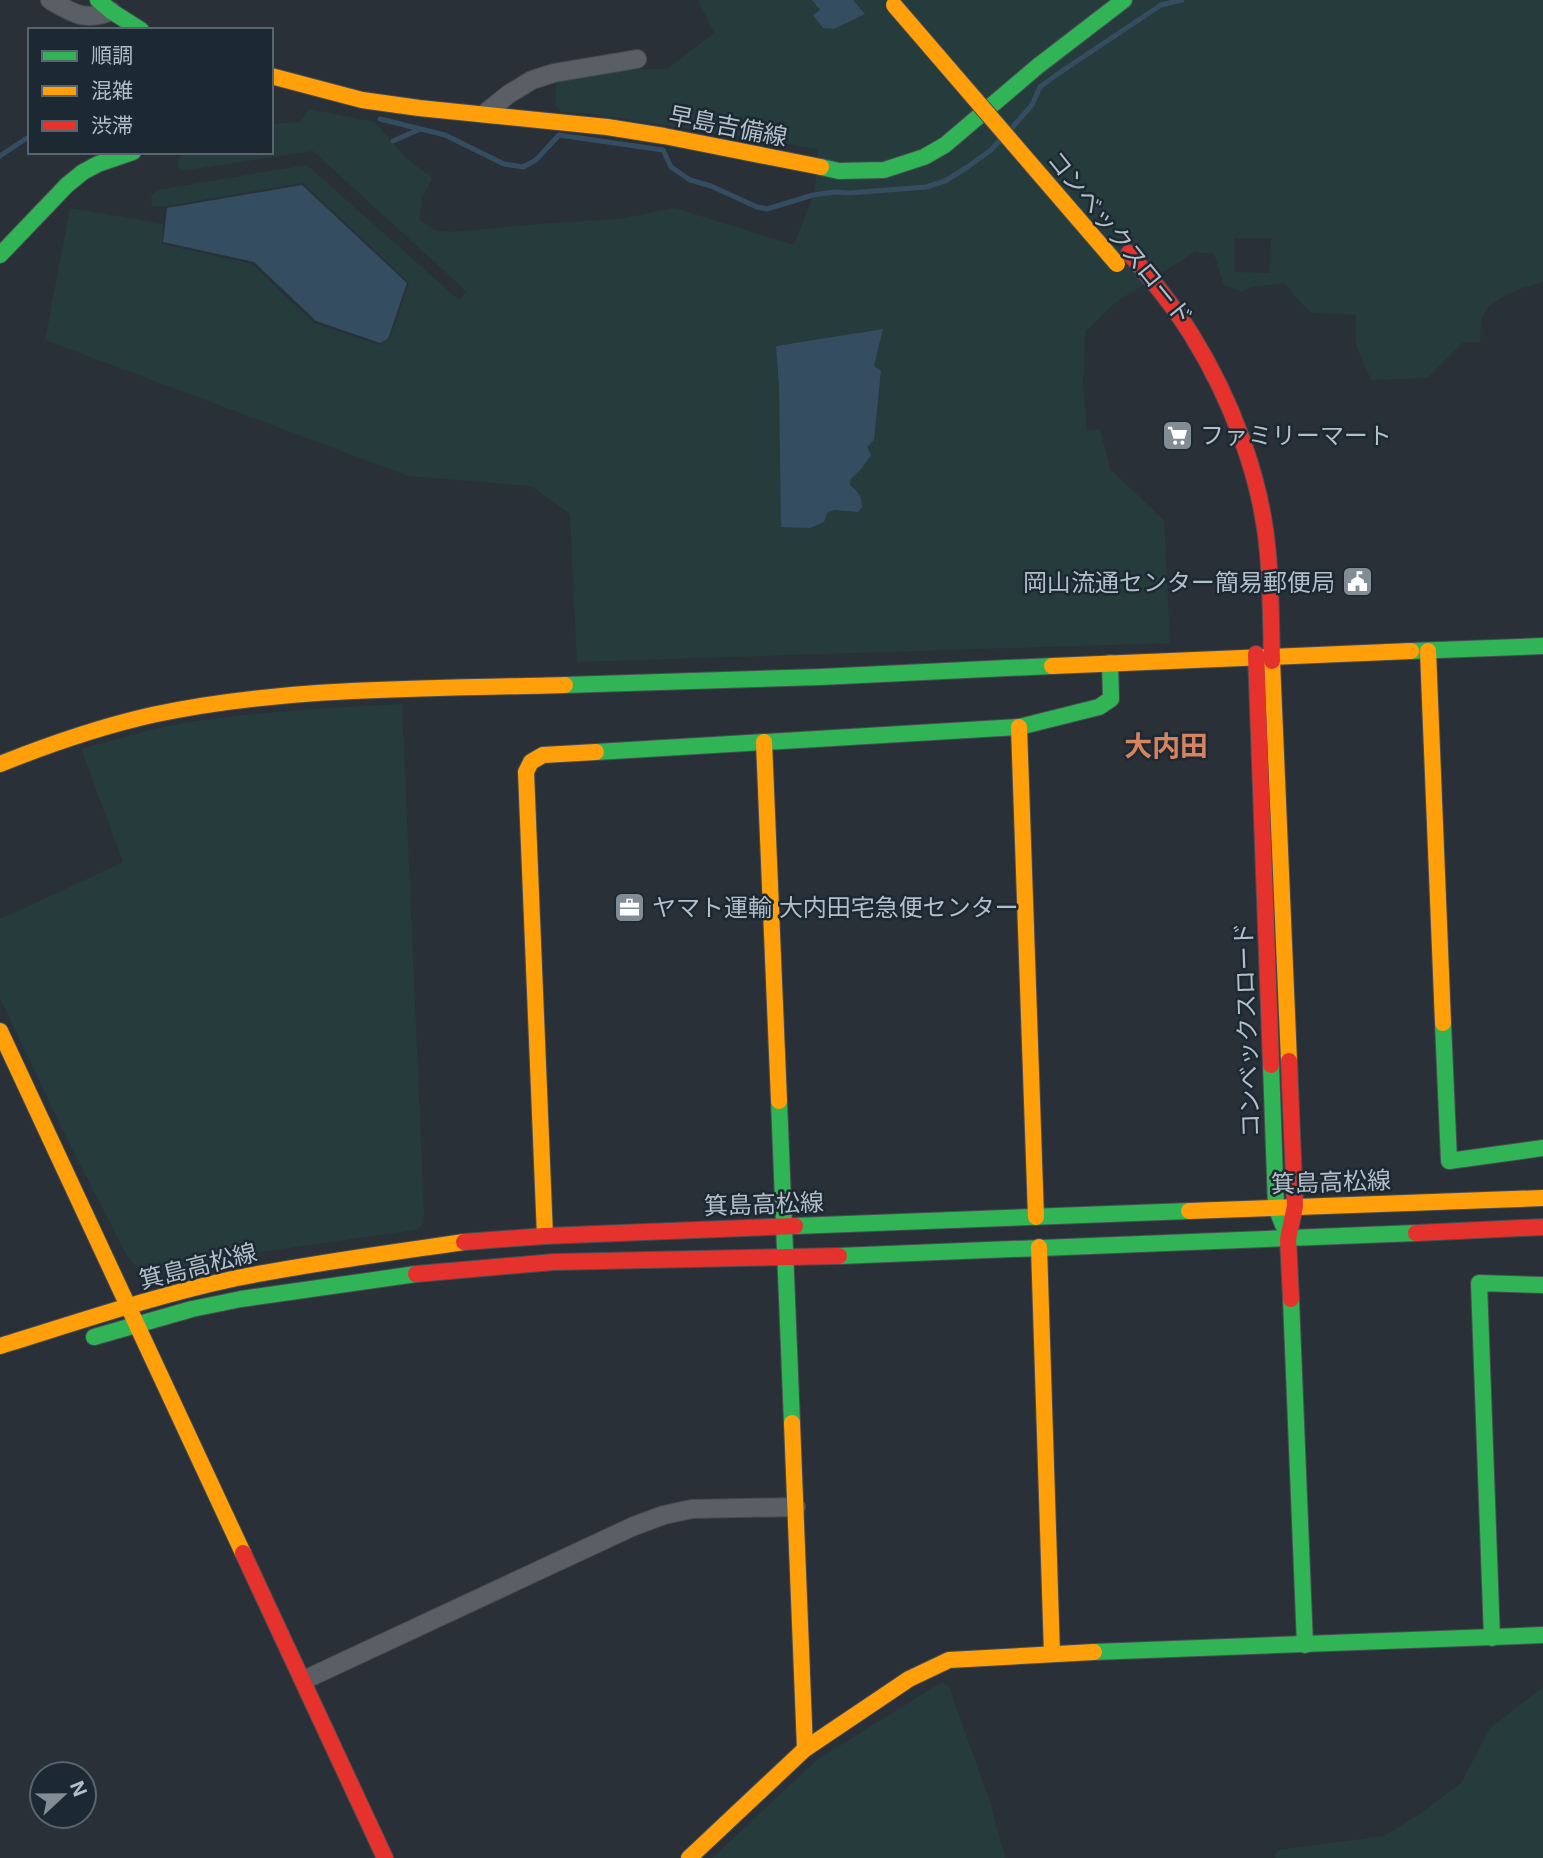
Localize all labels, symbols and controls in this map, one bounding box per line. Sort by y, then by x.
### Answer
legend [28,28,273,154]
text: 順調 [91,43,133,68]
text: 混雑 [91,78,133,103]
street label: 早島吉備線 [666,100,790,152]
text: 渋滞 [91,113,133,138]
street label: コンベックスロード [1041,145,1199,331]
supermarket icon: ファミリーマート [1160,418,1194,452]
place label: ファミリーマート [1200,421,1392,450]
public building icon: 岡山流通センター簡易郵便局 [1341,565,1375,599]
place label: 岡山流通センター簡易郵便局 [1023,568,1335,597]
district label: 大内田 [1124,729,1208,763]
office icon: ヤマト運輸 大内田宅急便センター [612,890,646,924]
place label: ヤマト運輸 大内田宅急便センター [652,893,1019,922]
street label: コンベックスロード [1229,922,1265,1138]
street label: 箕島高松線 [1271,1165,1391,1199]
street label: 箕島高松線 [704,1187,824,1221]
street label: 箕島高松線 [136,1237,260,1295]
north arrow [28,1760,98,1830]
text: N [65,1778,92,1800]

